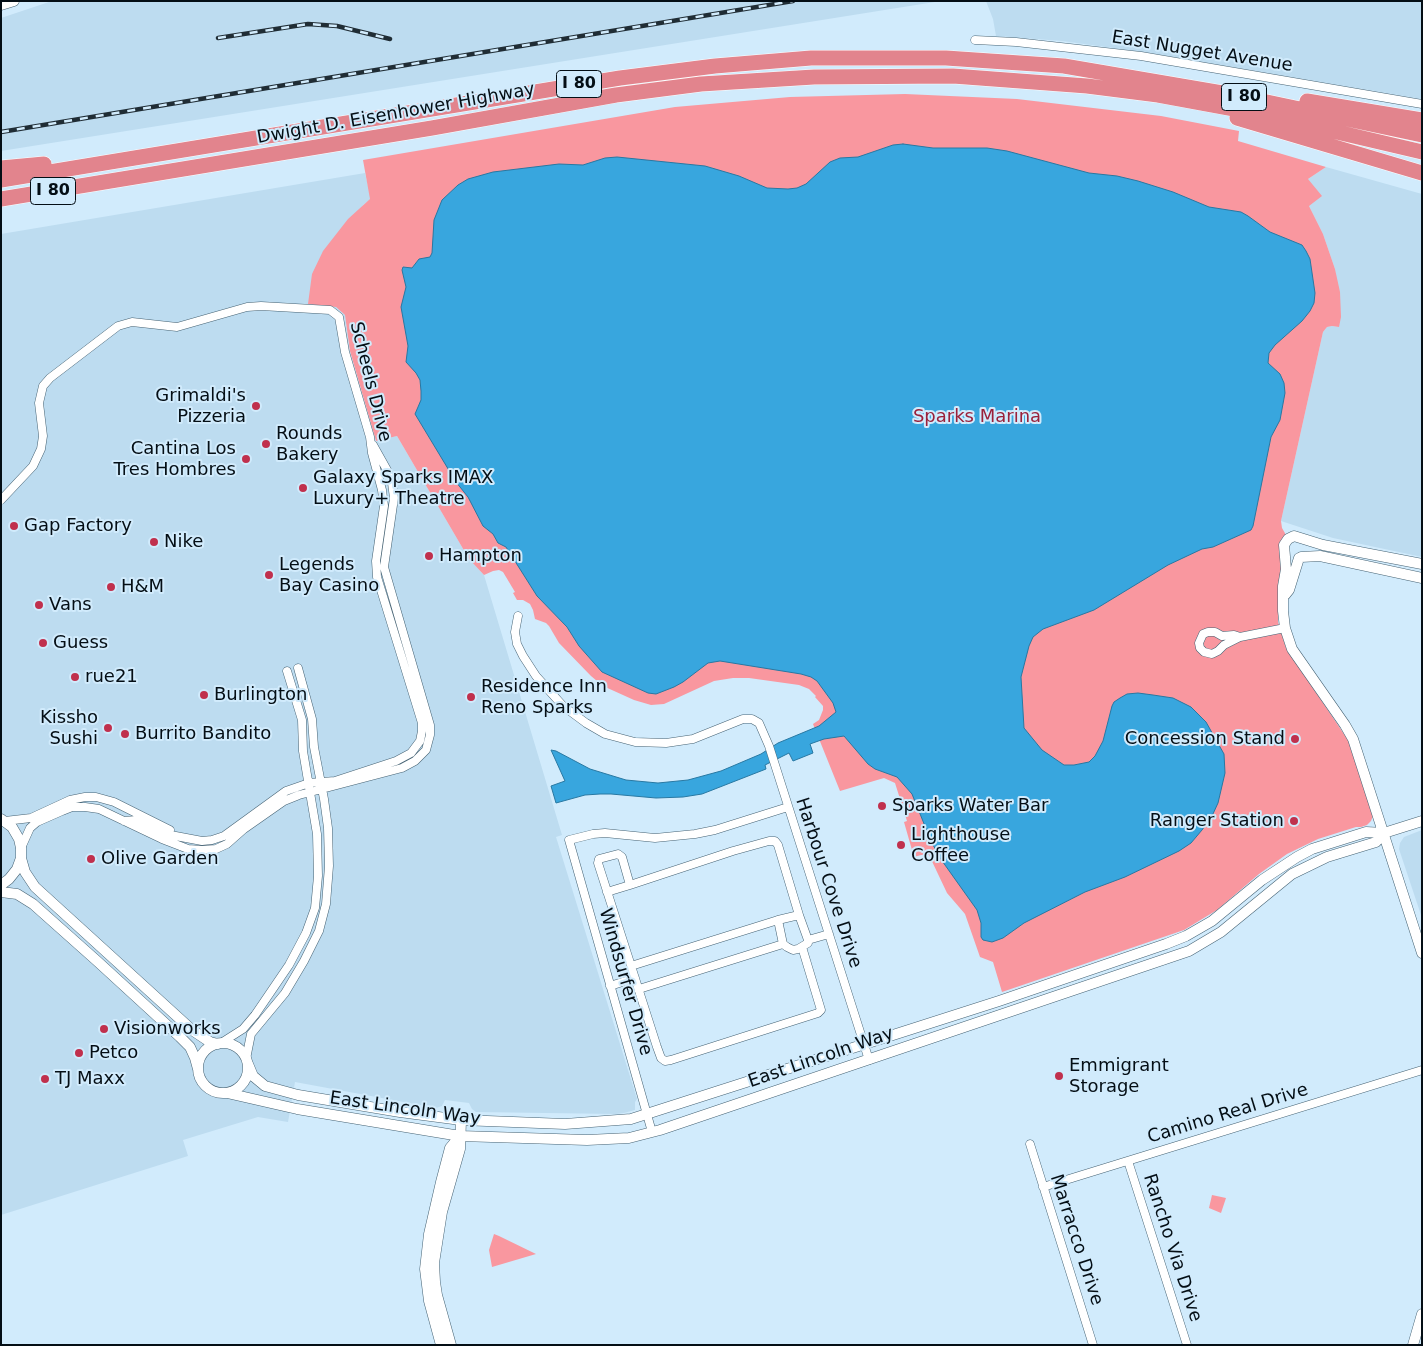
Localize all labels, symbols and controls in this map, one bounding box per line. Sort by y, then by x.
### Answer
street label: East Nugget Avenue [1110,27,1294,77]
road number: I 80 [556,70,602,98]
street label: Dwight D. Eisenhower Highway [255,79,537,149]
road number: I 80 [1222,84,1266,110]
road number: I 80 [30,178,76,205]
street label: Scheels Drive [345,320,395,444]
place label: Grimaldi's Pizzeria [155,385,246,428]
marker: Grimaldi's Pizzeria [250,400,262,412]
park label: Sparks Marina [913,406,1041,428]
place label: Rounds Bakery [276,423,342,466]
place label: Cantina Los Tres Hombres [114,438,236,480]
marker: Rounds Bakery [260,438,272,450]
marker: Cantina Los Tres Hombres [240,453,252,465]
place label: Galaxy Sparks IMAX Luxury+ Theatre [313,467,493,509]
marker: Galaxy Sparks IMAX Luxury+ Theatre [297,482,309,494]
place label: Gap Factory [24,515,132,537]
marker: Gap Factory [8,520,20,532]
place label: Nike [164,531,203,553]
marker: Nike [148,536,160,548]
place label: Hampton [439,545,522,567]
marker: Hampton [423,550,435,562]
place label: Legends Bay Casino [279,554,379,596]
marker: Legends Bay Casino [263,569,275,581]
place label: H&M [121,576,164,598]
marker: H&M [105,581,117,593]
place label: Vans [49,594,92,616]
marker: Vans [33,599,45,611]
place label: Guess [53,632,108,654]
marker: Guess [37,637,49,649]
place label: rue21 [85,666,138,688]
marker: rue21 [69,671,81,683]
place label: Residence Inn Reno Sparks [481,676,607,719]
place label: Burlington [214,684,307,706]
marker: Burlington [198,689,210,701]
marker: Residence Inn Reno Sparks [465,691,477,703]
place label: Kissho Sushi [40,707,98,750]
marker: Kissho Sushi [102,722,114,734]
place label: Burrito Bandito [135,723,271,745]
marker: Burrito Bandito [119,728,131,740]
place label: Concession Stand [1125,728,1285,750]
marker: Concession Stand [1289,733,1301,745]
street label: Harbour Cove Drive [790,795,866,971]
place label: Sparks Water Bar [892,795,1049,817]
marker: Sparks Water Bar [876,800,888,812]
place label: Ranger Station [1150,810,1284,832]
marker: Ranger Station [1288,815,1300,827]
place label: Lighthouse Coffee [911,824,1010,866]
marker: Lighthouse Coffee [895,839,907,851]
place label: Olive Garden [101,848,219,870]
marker: Olive Garden [85,853,97,865]
street label: Windsurfer Drive [594,906,656,1058]
place label: Visionworks [114,1018,221,1040]
marker: Visionworks [98,1023,110,1035]
street label: East Lincoln Way [745,1023,897,1093]
place label: Petco [89,1042,138,1064]
marker: Petco [73,1047,85,1059]
place label: Emmigrant Storage [1069,1055,1169,1098]
place label: TJ Maxx [55,1068,125,1090]
marker: Emmigrant Storage [1053,1070,1065,1082]
marker: TJ Maxx [39,1073,51,1085]
street label: Camino Real Drive [1145,1079,1311,1149]
street label: East Lincoln Way [328,1088,482,1130]
street label: Rancho Via Drive [1138,1171,1206,1325]
street label: Marracco Drive [1045,1172,1107,1308]

